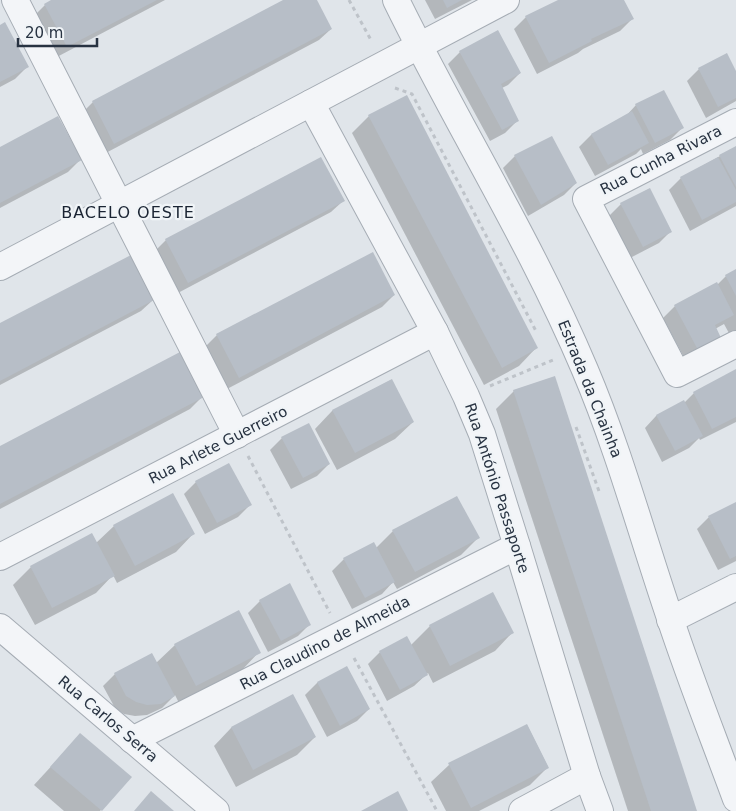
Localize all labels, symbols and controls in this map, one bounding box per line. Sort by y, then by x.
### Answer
scale bar [18,15,96,47]
text: 20 m [25,24,63,42]
street label: Rua Cunha Rivara [597,122,725,198]
district label: BACELO OESTE [61,203,195,222]
street label: Estrada da Chainha [554,317,626,461]
street label: Rua António Passaporte [461,401,533,575]
street label: Rua Arlete Guerreiro [146,402,290,488]
street label: Rua Claudino de Almeida [237,592,413,694]
street label: Rua Carlos Serra [54,672,162,766]

